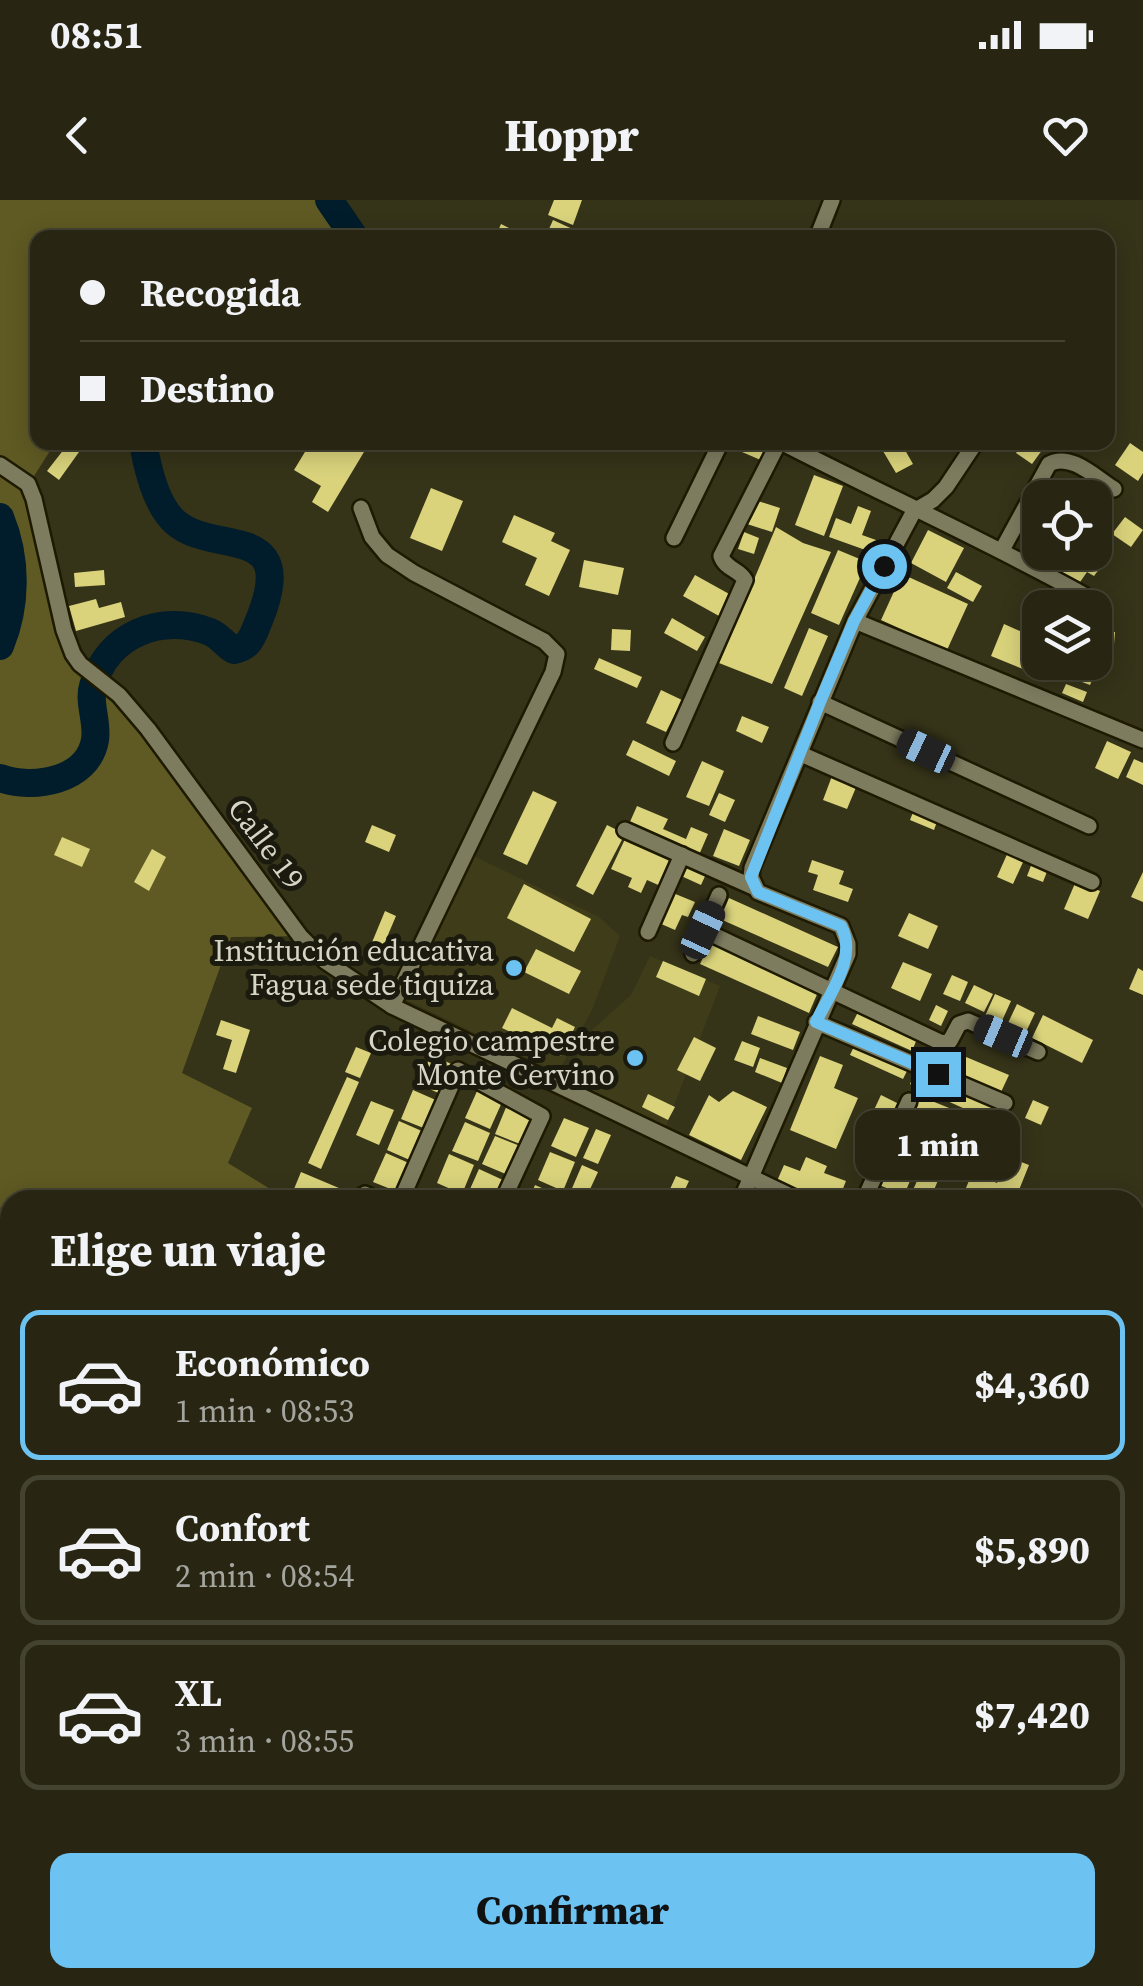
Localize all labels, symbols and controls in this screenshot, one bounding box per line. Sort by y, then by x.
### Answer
text: 08:51 [50,9,144,61]
text: Hoppr [504,104,639,166]
icon: back [50,108,105,163]
icon: heart [1038,108,1093,163]
text: Recogida [140,267,301,319]
text: Destino [140,363,274,415]
map controls [1022,480,1112,680]
button: locate [1022,480,1112,570]
route start [862,544,907,589]
button: layers [1022,590,1112,680]
car [892,725,960,777]
street label: Calle 19 [219,790,314,898]
car [677,896,729,964]
place label: Institución educativa Fagua sede tiquiza [214,930,495,1005]
marker: Institución educativa Fagua sede tiquiza [503,957,525,979]
car [970,1010,1036,1062]
place label: Colegio campestre Monte Cervino [368,1020,615,1095]
marker: Colegio campestre Monte Cervino [624,1047,646,1069]
route end [916,1052,961,1097]
callout: 1 min [856,1109,1020,1179]
text: 1 min [896,1123,979,1167]
text: Elige un viaje [50,1219,326,1281]
text: Económico [175,1337,370,1389]
icon: car [55,1340,145,1430]
text: $4,360 [974,1359,1090,1411]
text: 1 min · 08:53 [175,1389,354,1433]
text: Confort [175,1502,310,1554]
icon: car [55,1505,145,1595]
text: $5,890 [974,1524,1090,1576]
text: 2 min · 08:54 [175,1554,354,1598]
text: XL [175,1667,222,1719]
icon: car [55,1670,145,1760]
text: $7,420 [974,1689,1090,1741]
text: 3 min · 08:55 [175,1719,354,1763]
button: Confirmar [50,1853,1095,1968]

